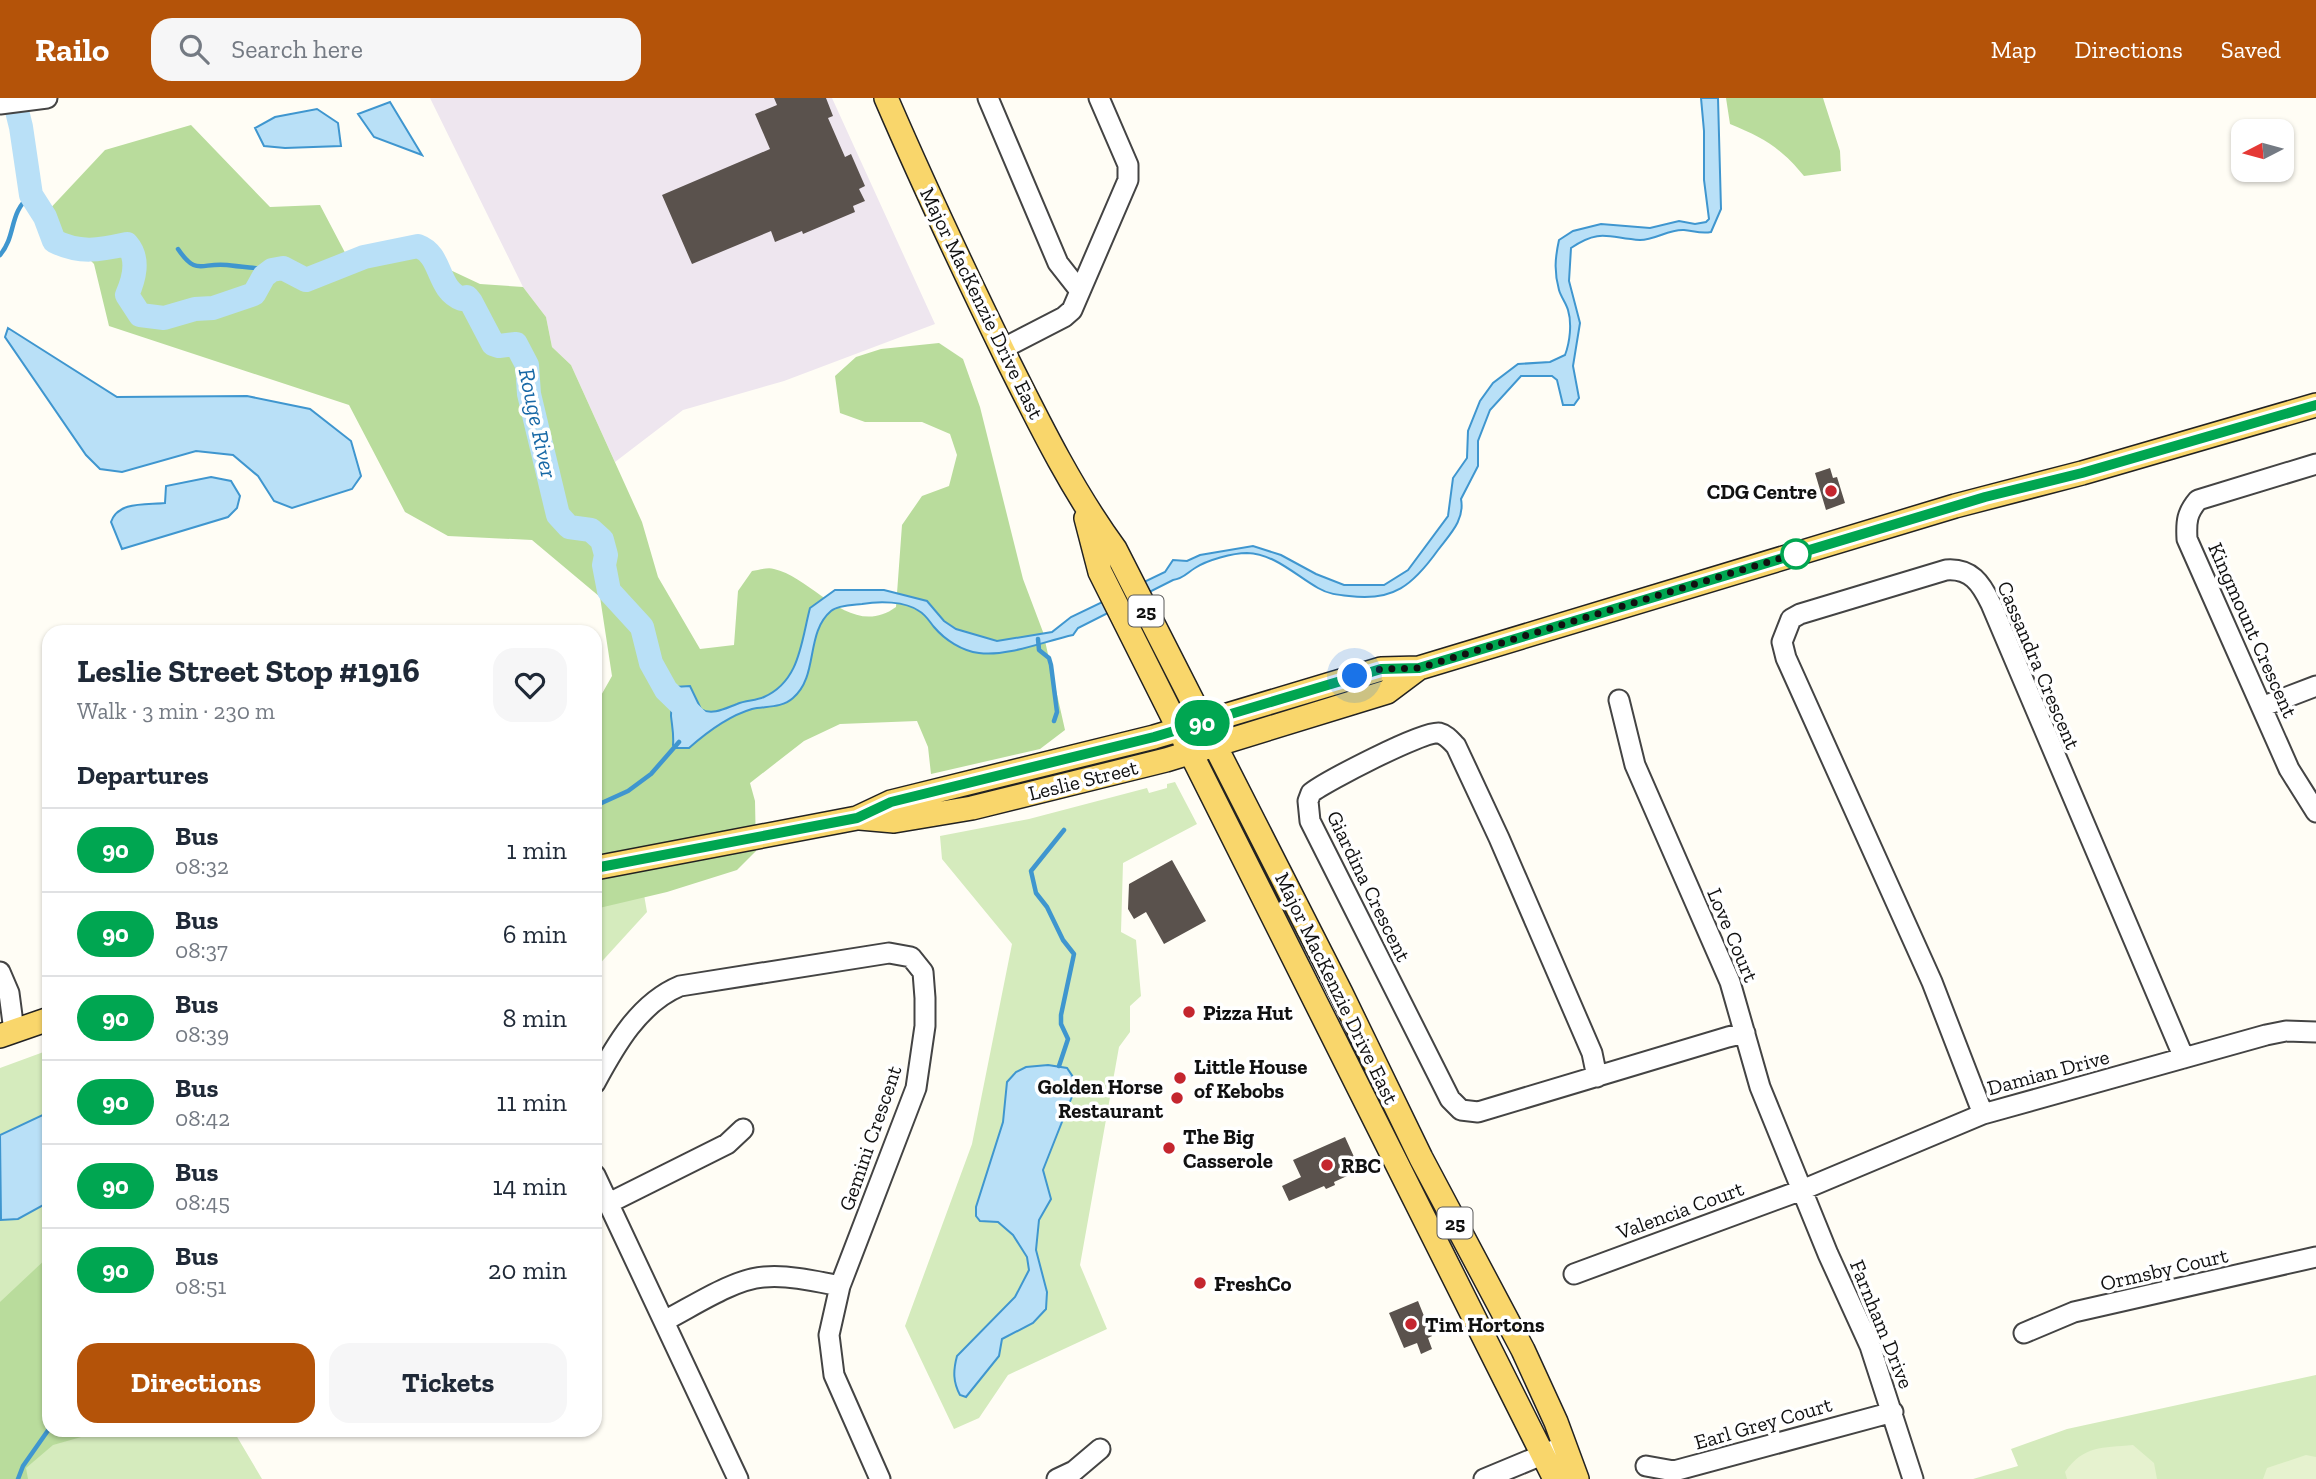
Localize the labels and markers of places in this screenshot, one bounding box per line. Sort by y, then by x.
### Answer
place label: CDG Centre [1707,479,1817,504]
marker: CDG Centre [1823,483,1839,499]
unlabelled marker [1781,539,1811,569]
place label: Pizza Hut [1203,1000,1293,1025]
marker: Pizza Hut [1181,1004,1197,1020]
place label: Little House of Kebobs [1194,1054,1307,1103]
marker: Little House of Kebobs [1172,1070,1188,1086]
place label: Golden Horse Restaurant [1038,1074,1164,1123]
marker: Golden Horse Restaurant [1169,1090,1185,1106]
place label: The Big Casserole [1183,1124,1273,1173]
marker: The Big Casserole [1161,1140,1177,1156]
place label: RBC [1341,1153,1381,1178]
marker: RBC [1319,1157,1335,1173]
place label: FreshCo [1214,1271,1291,1296]
marker: FreshCo [1192,1275,1208,1291]
place label: Tim Hortons [1425,1312,1545,1337]
marker: Tim Hortons [1403,1316,1419,1332]

